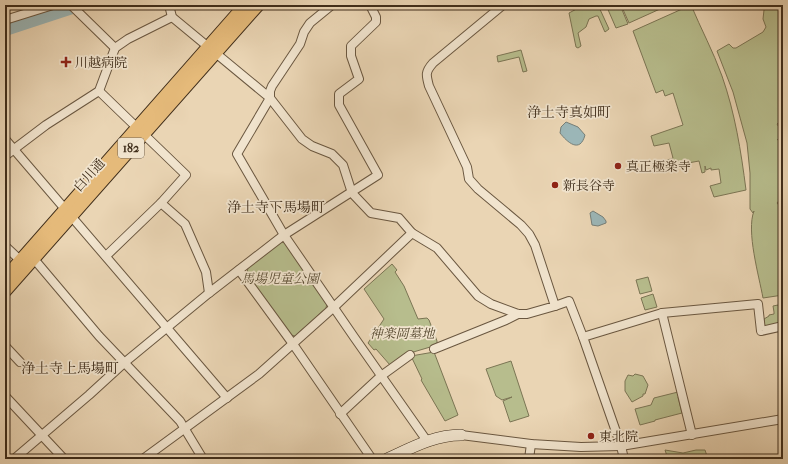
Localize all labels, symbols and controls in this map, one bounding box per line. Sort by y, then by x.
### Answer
place label: 川越病院 [75,55,127,70]
marker: 川越病院 [60,56,72,68]
district label: 浄土寺真如町 [527,104,611,121]
road number: 182 [118,138,144,158]
street label: 白川通 [70,155,108,195]
place label: 真正極楽寺 [626,159,691,174]
marker: 真正極楽寺 [613,161,623,171]
place label: 新長谷寺 [563,178,615,193]
marker: 新長谷寺 [550,180,560,190]
district label: 浄土寺下馬場町 [227,199,325,216]
park label: 馬場児童公園 [241,271,321,286]
park label: 神楽岡墓地 [369,326,436,341]
district label: 浄土寺上馬場町 [21,360,119,377]
place label: 東北院 [599,429,638,444]
marker: 東北院 [586,431,596,441]

